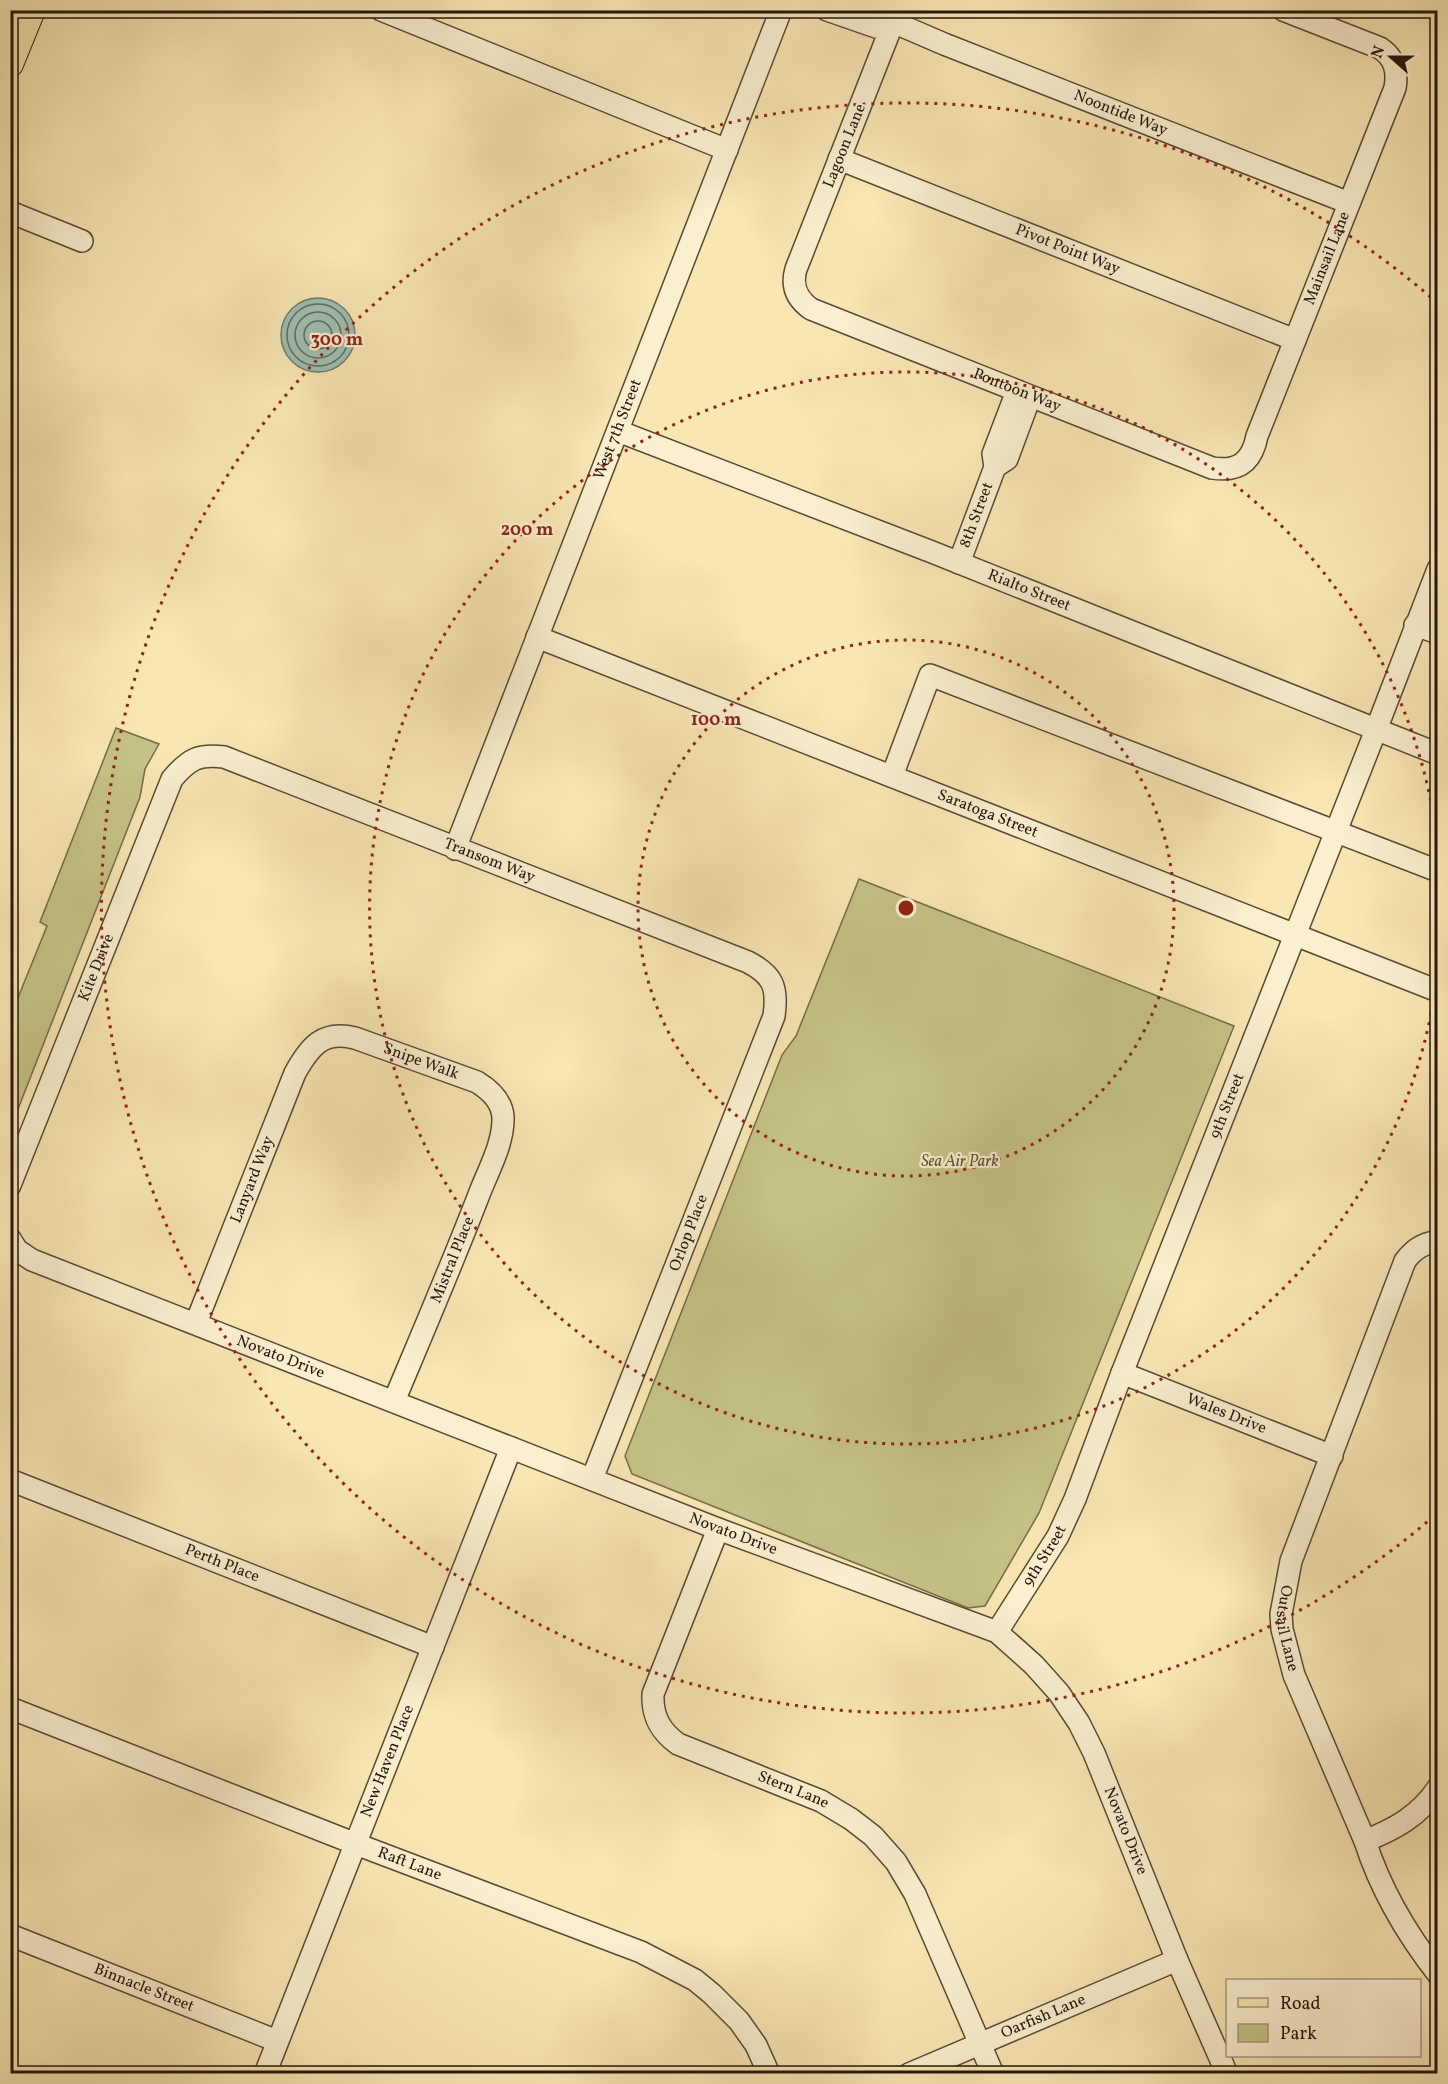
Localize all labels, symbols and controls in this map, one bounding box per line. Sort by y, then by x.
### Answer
north arrow [1361,27,1421,87]
text: N [1367,43,1391,62]
street label: Noontide Way [1070,85,1171,142]
street label: Lagoon Lane [818,101,872,191]
street label: Mainsail Lane [1299,208,1356,308]
street label: Pivot Point Way [1012,219,1124,281]
text: 300 m [311,328,363,353]
street label: Pontoon Way [970,363,1065,418]
street label: West 7th Street [588,376,648,483]
street label: 8th Street [955,479,999,551]
text: 200 m [501,518,553,543]
street label: Rialto Street [984,564,1074,617]
text: 100 m [691,708,741,733]
street label: Saratoga Street [934,784,1041,844]
street label: Transom Way [440,833,538,889]
centre of rings [896,898,916,918]
street label: Kite Drive [73,931,120,1005]
street label: Snipe Walk [380,1038,462,1086]
street label: 9th Street [1205,1070,1250,1142]
street label: Lanyard Way [226,1133,280,1227]
park label: Sea Air Park [921,1151,999,1173]
street label: Orlop Place [664,1191,714,1275]
street label: Mistral Place [426,1213,480,1307]
street label: Novato Drive [233,1330,328,1385]
street label: Wales Drive [1183,1388,1269,1440]
street label: Novato Drive [686,1508,780,1561]
street label: 9th Street [1018,1521,1073,1591]
street label: Perth Place [182,1539,263,1588]
street label: Outsail Lane [1270,1583,1304,1674]
street label: New Haven Place [356,1702,420,1821]
street label: Stern Lane [754,1766,833,1814]
street label: Novato Drive [1098,1784,1153,1878]
street label: Raft Lane [374,1842,445,1886]
street label: Binnacle Street [90,1958,198,2018]
legend [1226,1979,1421,2057]
street label: Oarfish Lane [998,1989,1089,2045]
text: Road [1280,1992,1321,2017]
text: Park [1280,2022,1317,2047]

